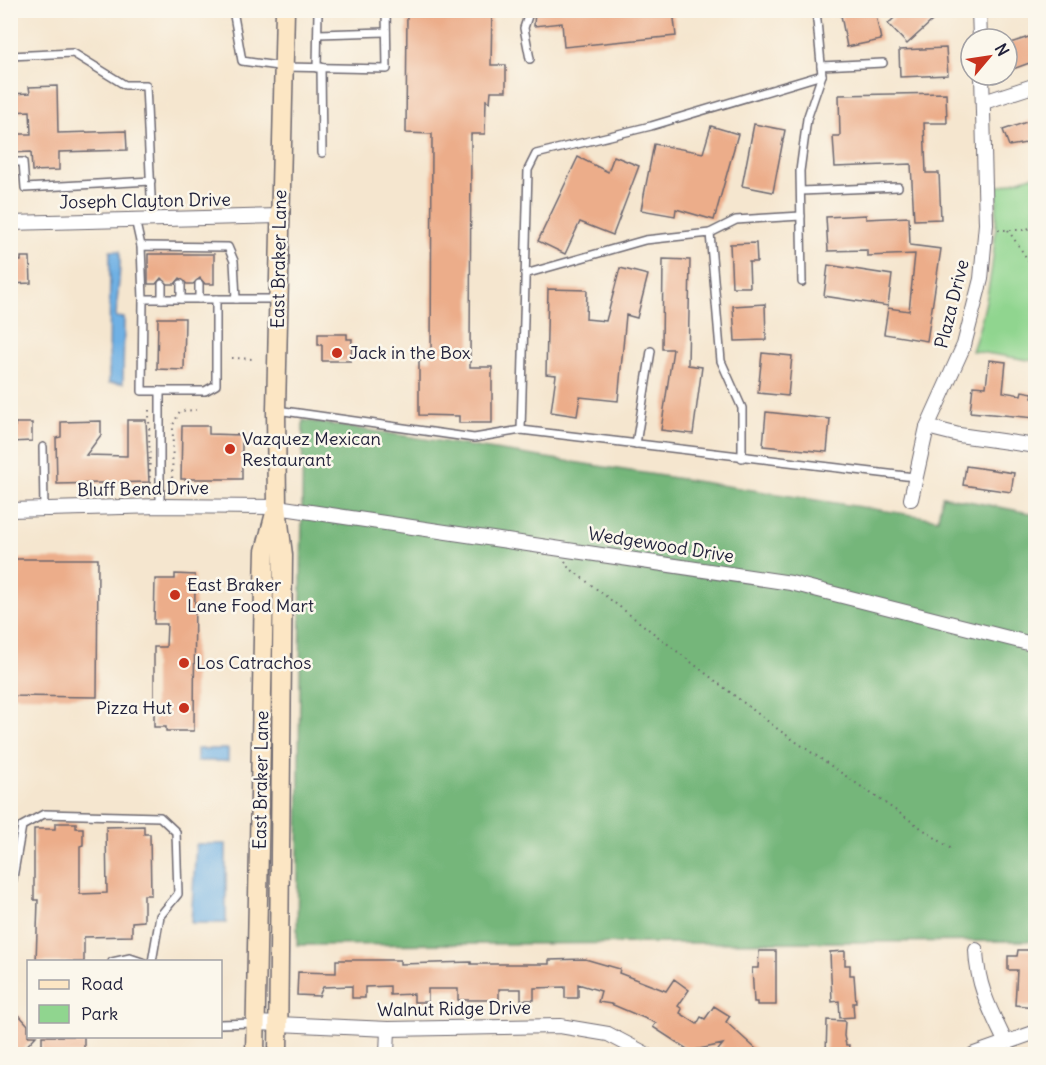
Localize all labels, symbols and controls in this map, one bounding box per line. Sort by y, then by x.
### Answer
north arrow [959,27,1019,87]
text: N [991,40,1014,59]
street label: Joseph Clayton Drive [59,188,231,213]
street label: East Braker Lane [266,189,291,329]
street label: Plaza Drive [929,257,974,351]
place label: Jack in the Box [349,341,471,364]
marker: Jack in the Box [330,346,344,360]
place label: Vazquez Mexican Restaurant [242,427,381,471]
marker: Vazquez Mexican Restaurant [223,442,237,456]
street label: Bluff Bend Drive [77,476,209,501]
street label: Wedgewood Drive [586,522,736,567]
place label: East Braker Lane Food Mart [187,573,314,617]
marker: East Braker Lane Food Mart [168,588,182,602]
place label: Los Catrachos [196,651,311,674]
marker: Los Catrachos [177,656,191,670]
place label: Pizza Hut [96,696,172,719]
marker: Pizza Hut [177,701,191,715]
street label: East Braker Lane [248,710,273,850]
legend [27,960,222,1038]
text: Road [81,972,124,995]
street label: Walnut Ridge Drive [377,996,531,1021]
text: Park [81,1002,118,1025]

